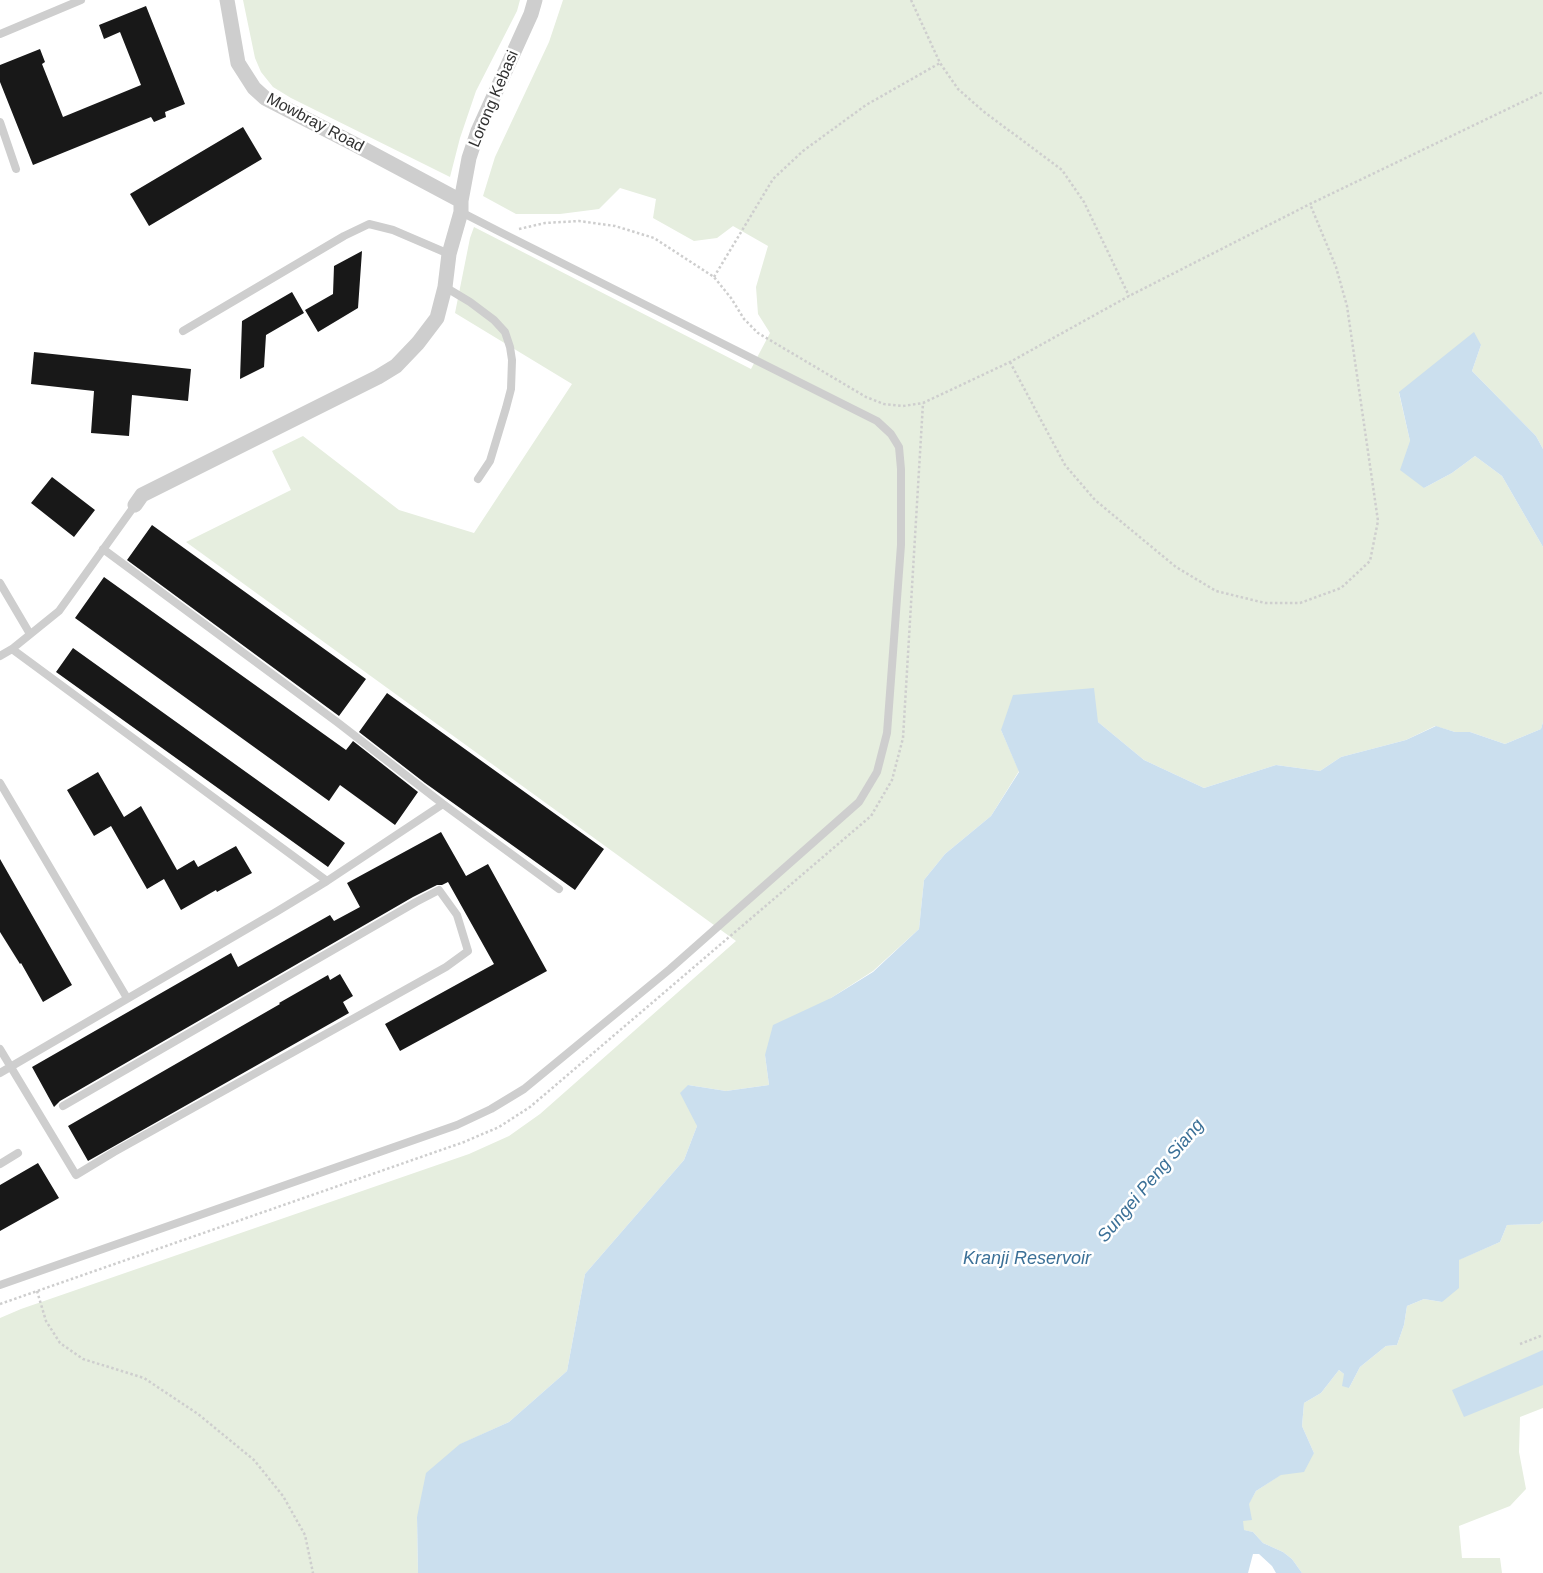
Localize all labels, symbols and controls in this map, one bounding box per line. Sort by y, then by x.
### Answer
street label: Lorong Kebasi [465,48,523,150]
street label: Mowbray Road [263,89,367,157]
water label: Sungei Peng Siang [1093,1115,1209,1247]
water label: Kranji Reservoir [963,1248,1091,1270]

